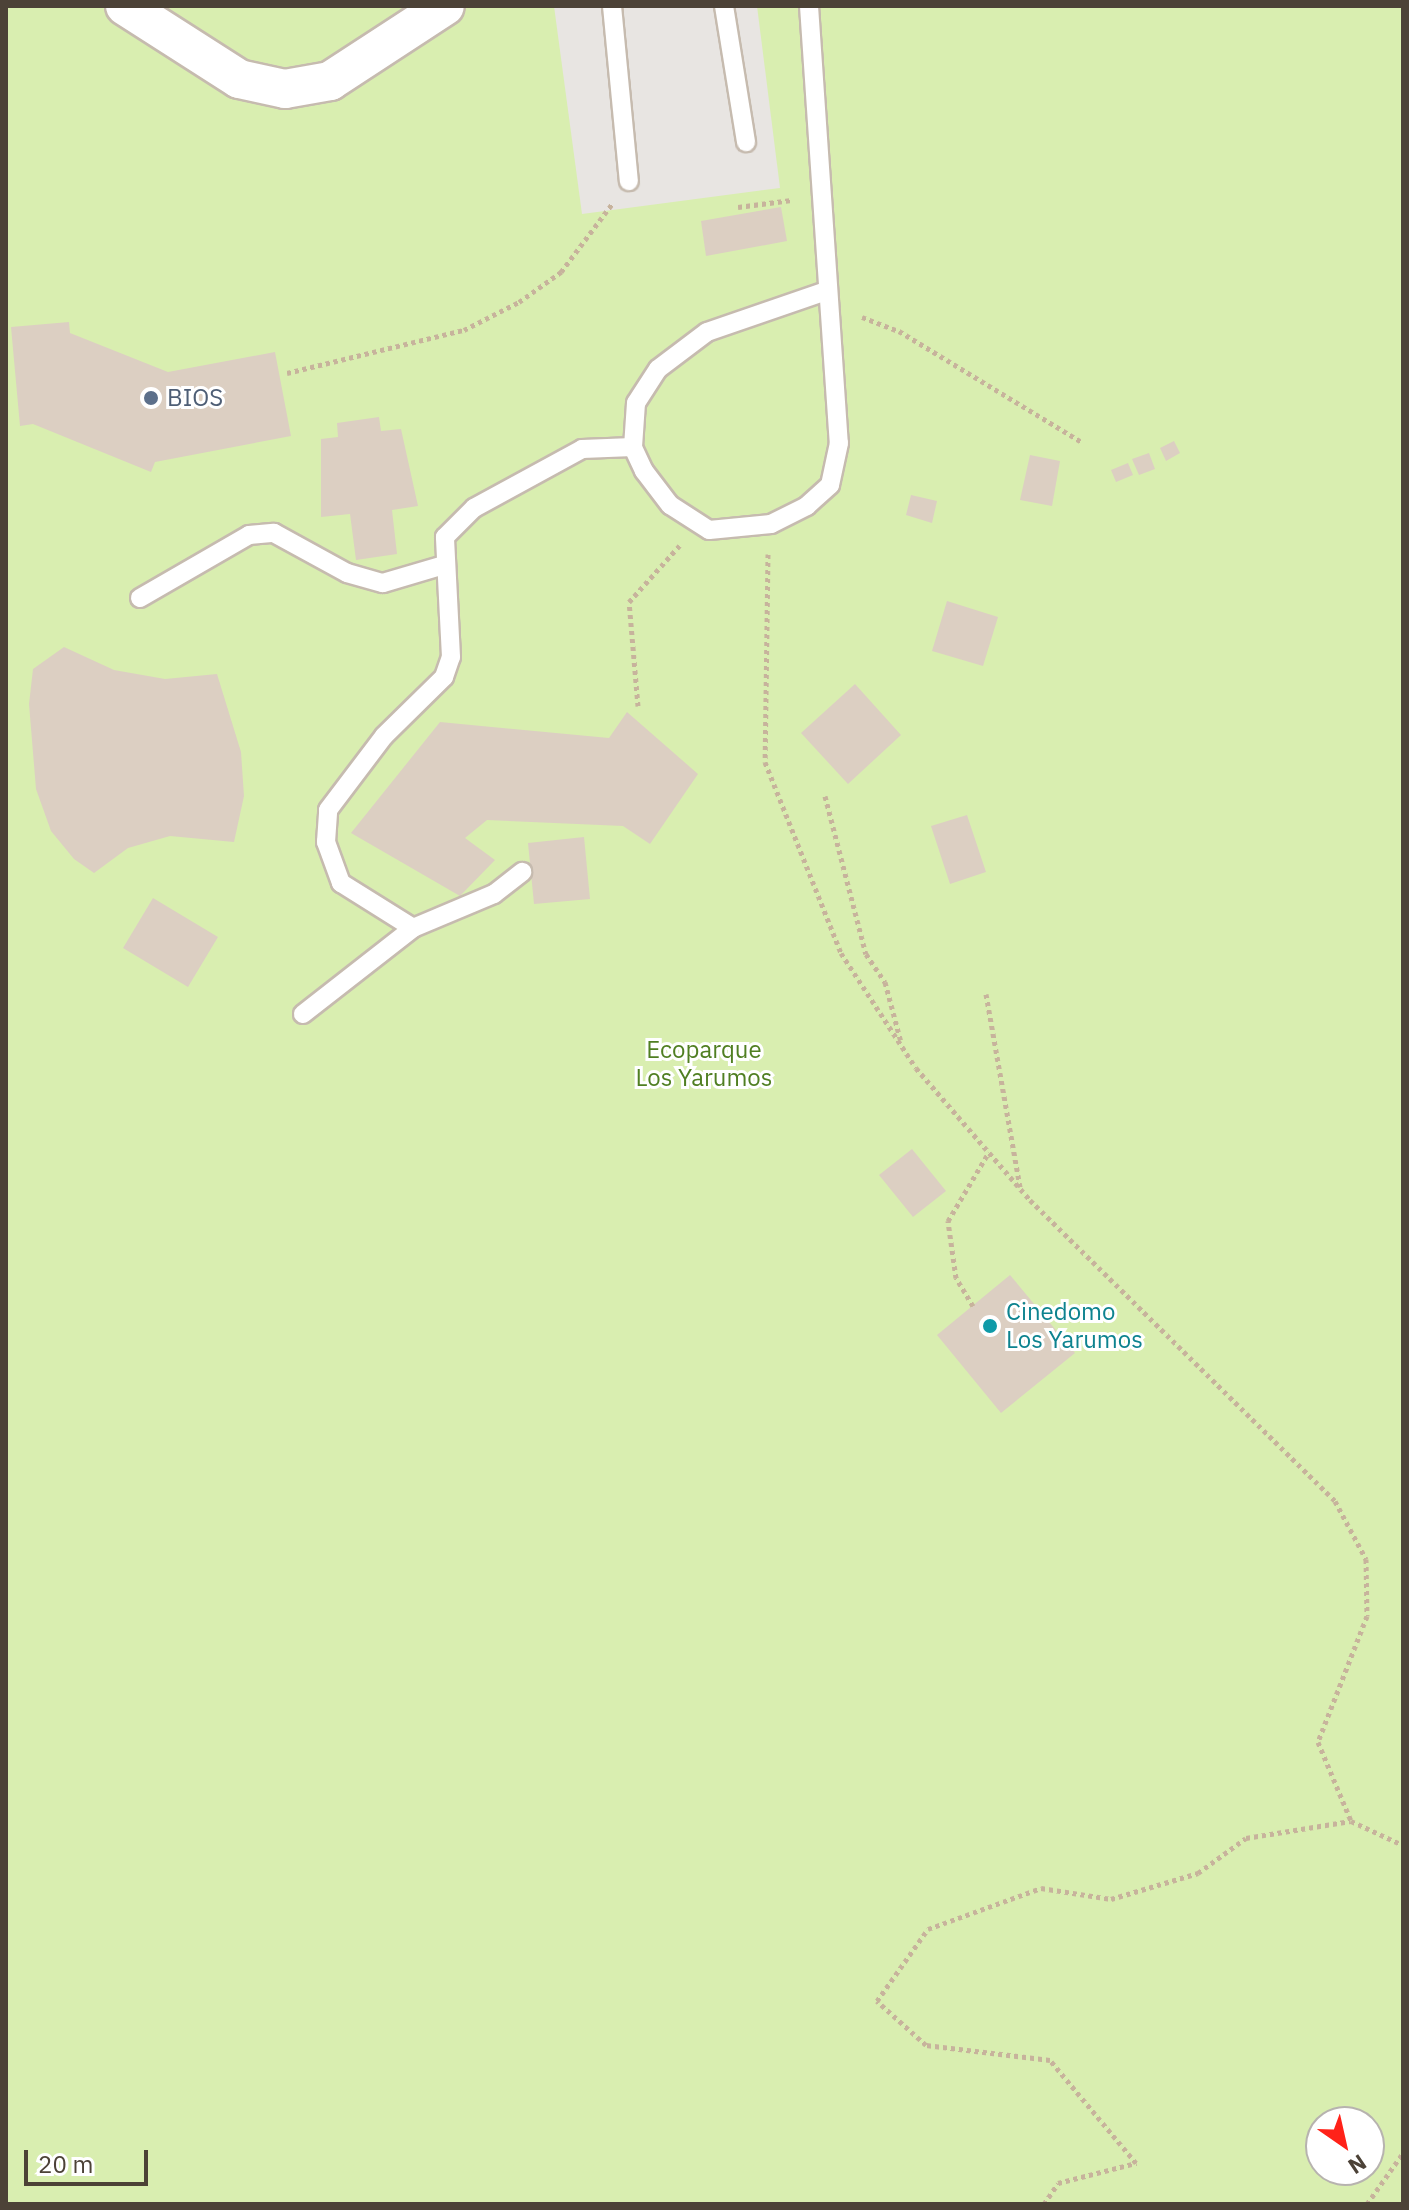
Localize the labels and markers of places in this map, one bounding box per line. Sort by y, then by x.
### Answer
place label: BIOS [167,384,223,412]
marker: BIOS [142,389,160,407]
place label: Cinedomo Los Yarumos [1006,1298,1143,1354]
marker: Cinedomo Los Yarumos [981,1317,999,1335]

